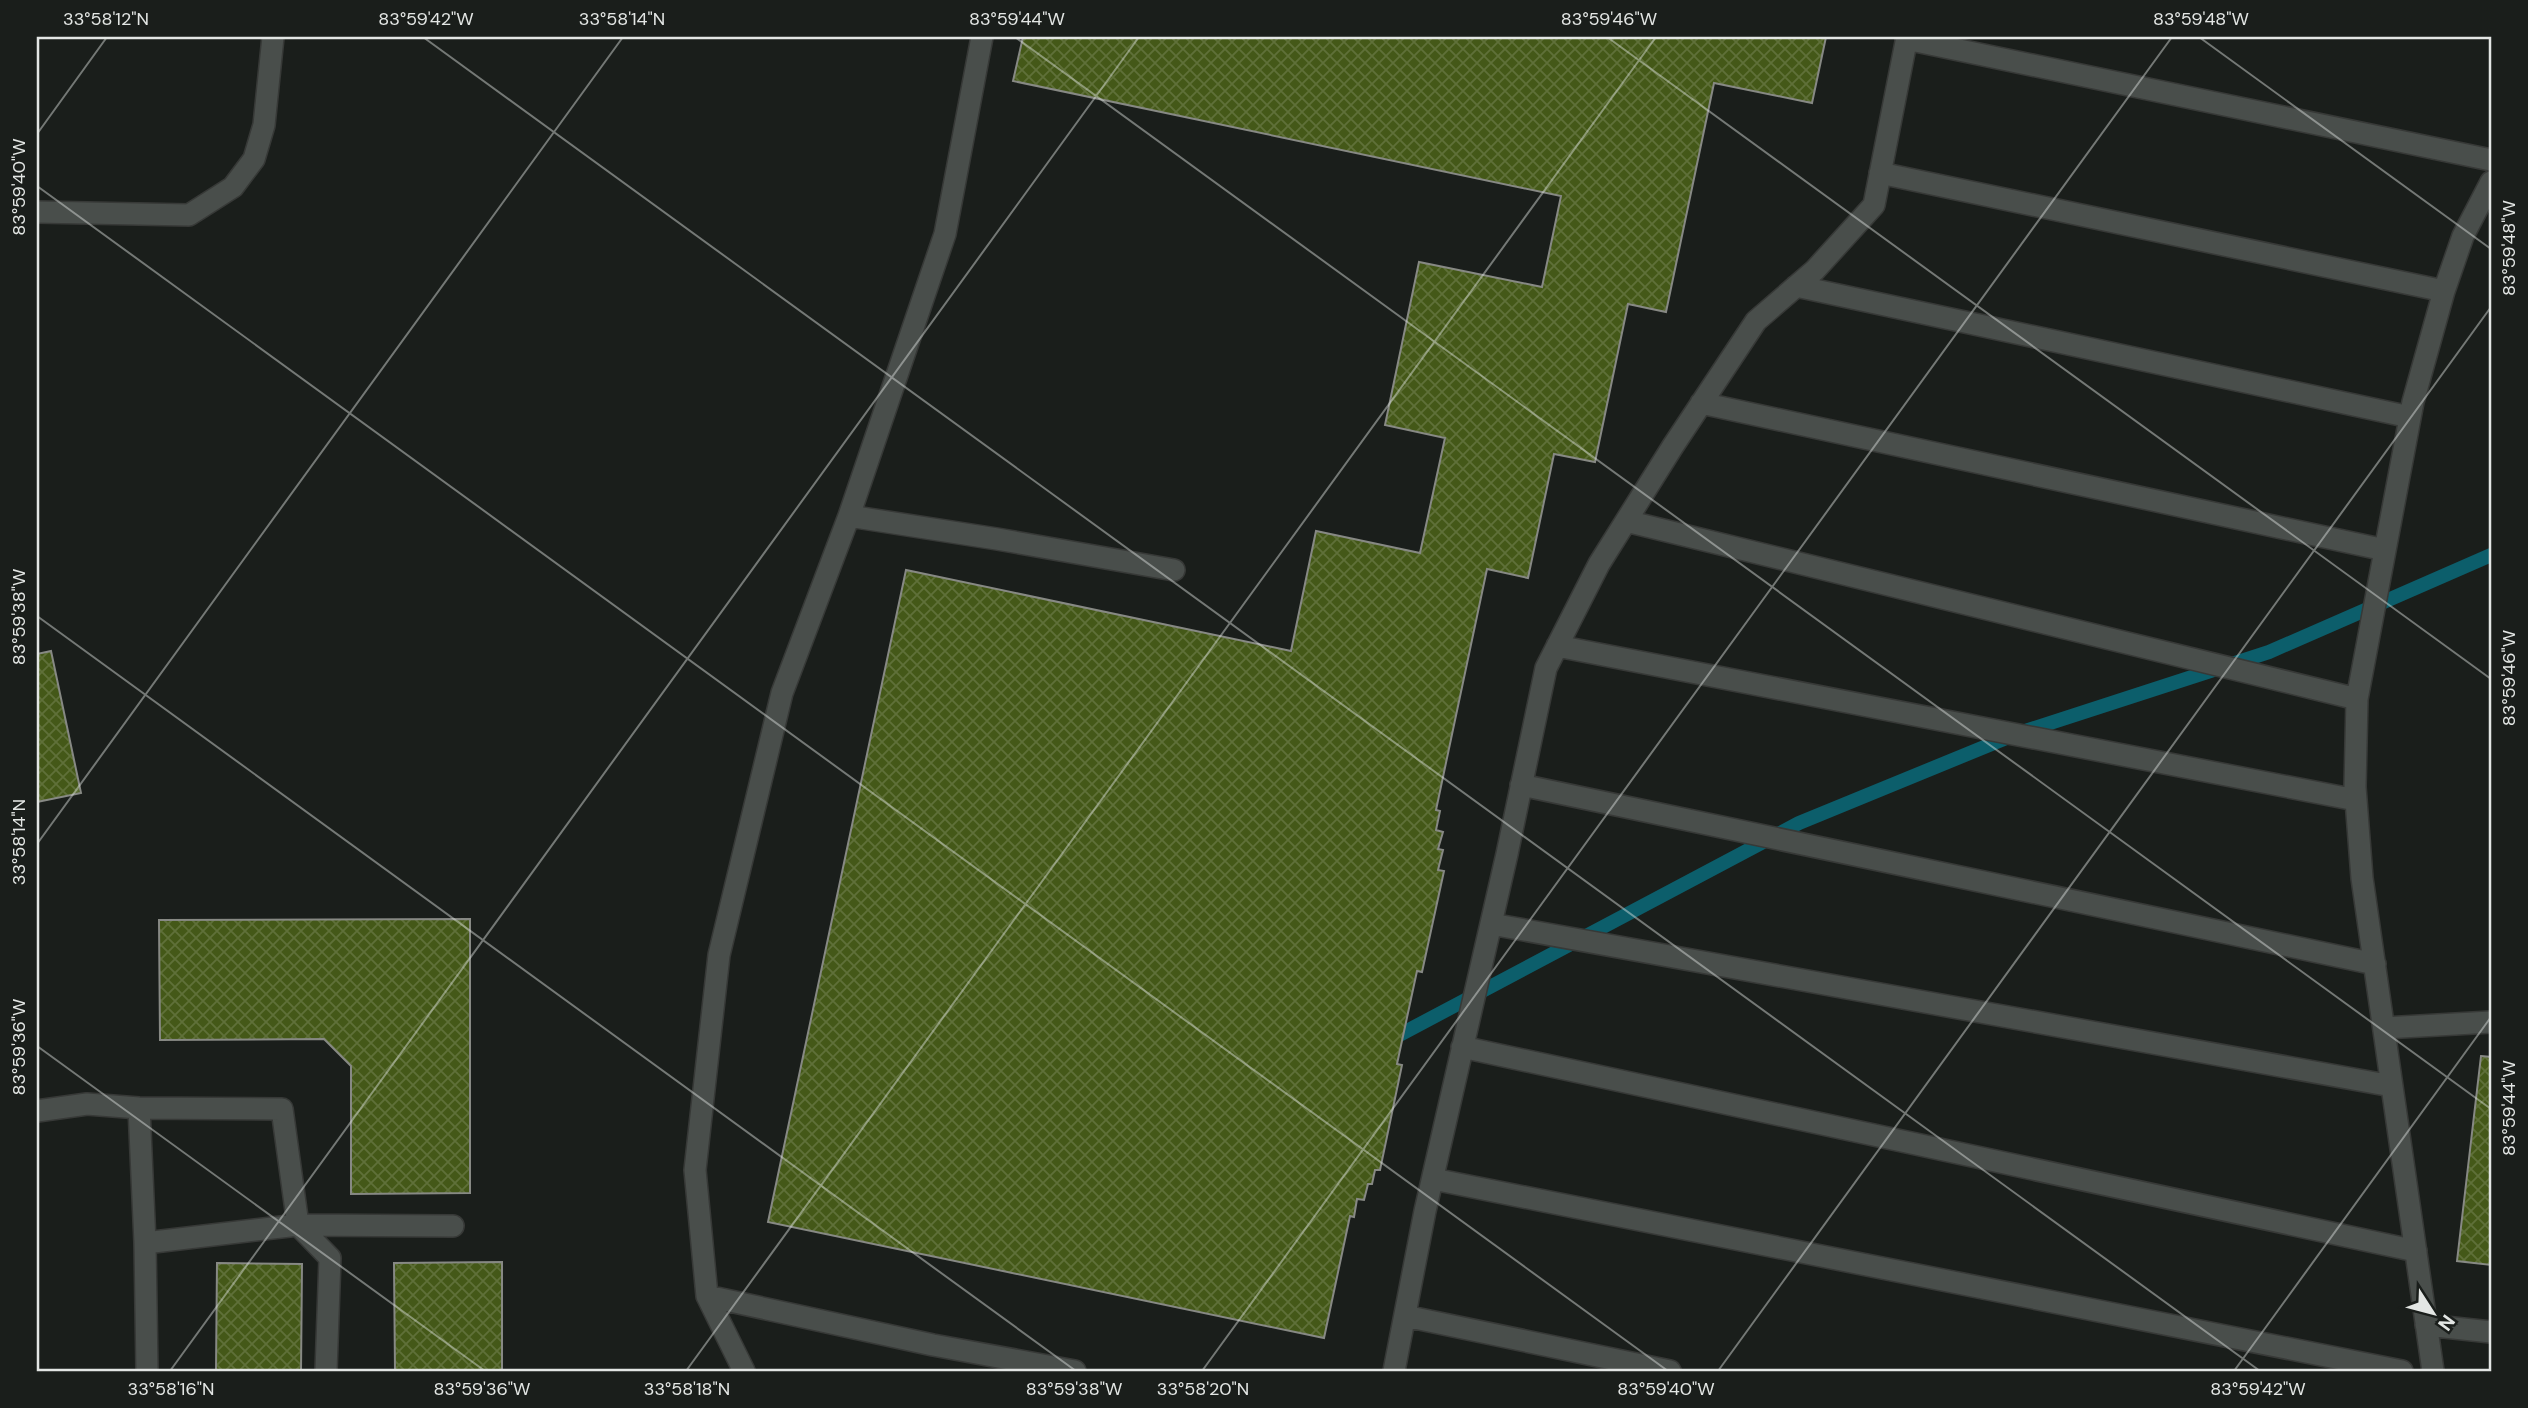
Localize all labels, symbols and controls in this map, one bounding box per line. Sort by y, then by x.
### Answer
text: 33°58'12"N [63,7,149,31]
text: 83°59'42"W [378,7,474,31]
text: 33°58'14"N [579,7,665,31]
text: 83°59'44"W [969,7,1065,31]
text: 83°59'46"W [1561,7,1657,31]
text: 83°59'48"W [2153,7,2249,31]
text: 83°59'40"W [7,138,31,236]
text: 83°59'48"W [2497,200,2521,296]
text: 83°59'38"W [7,569,31,665]
text: 83°59'46"W [2497,630,2521,726]
text: 33°58'14"N [7,799,31,885]
text: 83°59'36"W [7,999,31,1095]
text: 83°59'44"W [2497,1060,2521,1156]
north arrow [2398,1278,2468,1348]
text: N [2432,1310,2461,1336]
text: 33°58'16"N [128,1377,214,1401]
text: 83°59'36"W [434,1377,530,1401]
text: 33°58'18"N [644,1377,730,1401]
text: 83°59'38"W [1026,1377,1122,1401]
text: 33°58'20"N [1157,1377,1249,1401]
text: 83°59'40"W [1617,1377,1715,1401]
text: 83°59'42"W [2210,1377,2306,1401]

